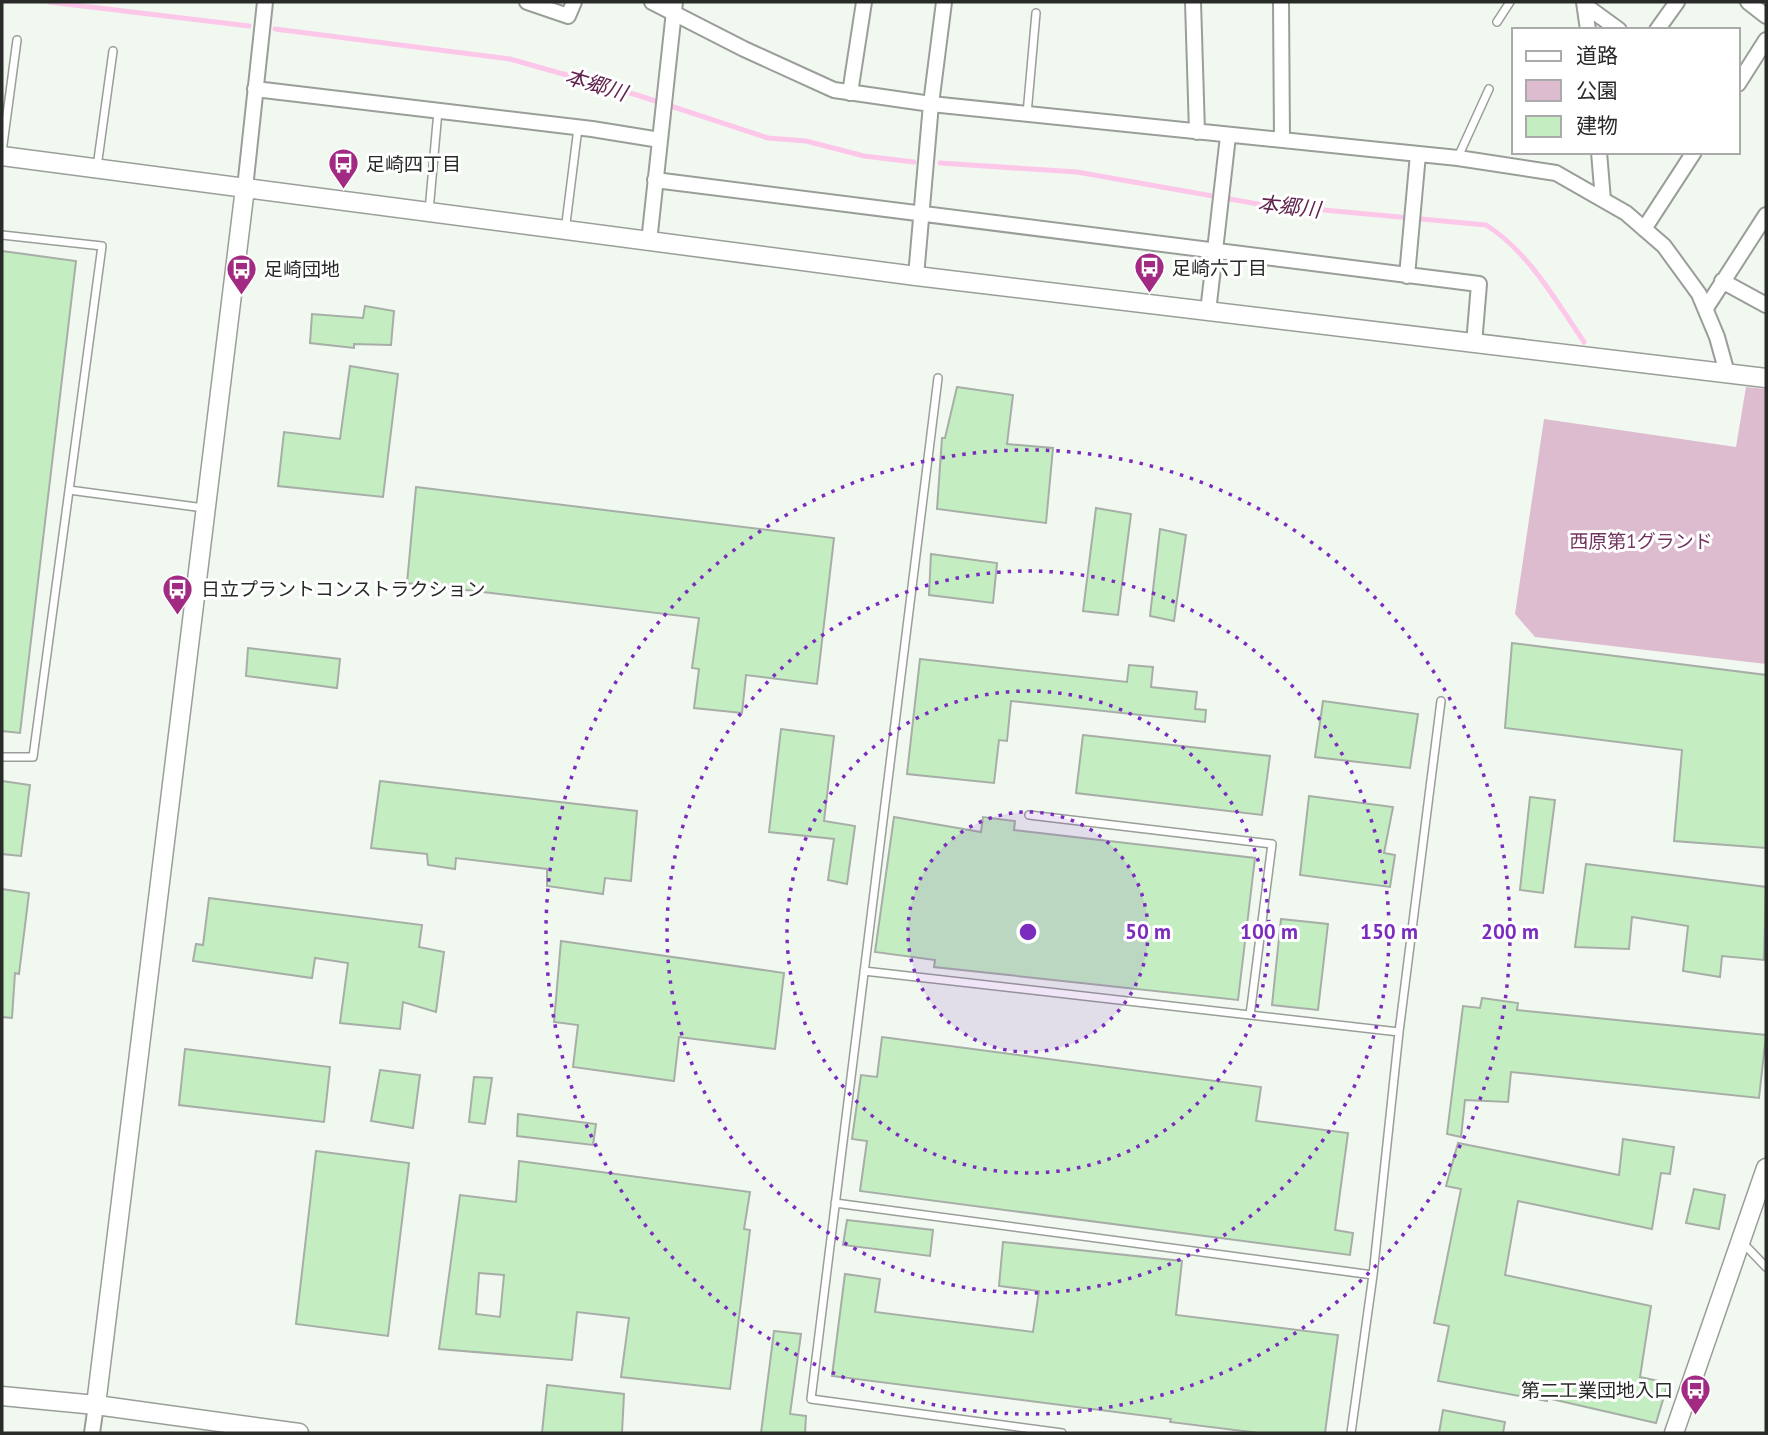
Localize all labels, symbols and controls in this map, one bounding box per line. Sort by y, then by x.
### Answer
legend [1512,28,1740,154]
text: 道路 [1576,42,1618,69]
water label: 本郷川 [562,62,632,107]
text: 公園 [1576,77,1618,104]
text: 建物 [1576,112,1618,139]
bus stop icon: 足崎四丁目 [326,147,360,191]
place label: 足崎四丁目 [366,152,461,176]
water label: 本郷川 [1256,190,1324,223]
bus stop icon: 足崎六丁目 [1132,251,1166,295]
bus stop icon: 足崎団地 [224,252,258,296]
place label: 足崎六丁目 [1172,256,1267,280]
place label: 足崎団地 [264,257,340,281]
park label: 西原第1グランド [1569,529,1713,553]
bus stop icon: 日立プラントコンストラクション [161,572,195,616]
place label: 日立プラントコンストラクション [201,577,486,601]
text: 50 m [1125,918,1171,945]
text: 100 m [1240,918,1298,945]
text: 150 m [1360,918,1418,945]
text: 200 m [1481,918,1539,945]
centre of rings [1016,920,1040,944]
bus stop icon: 第二工業団地入口 [1679,1373,1713,1417]
place label: 第二工業団地入口 [1521,1378,1673,1402]

